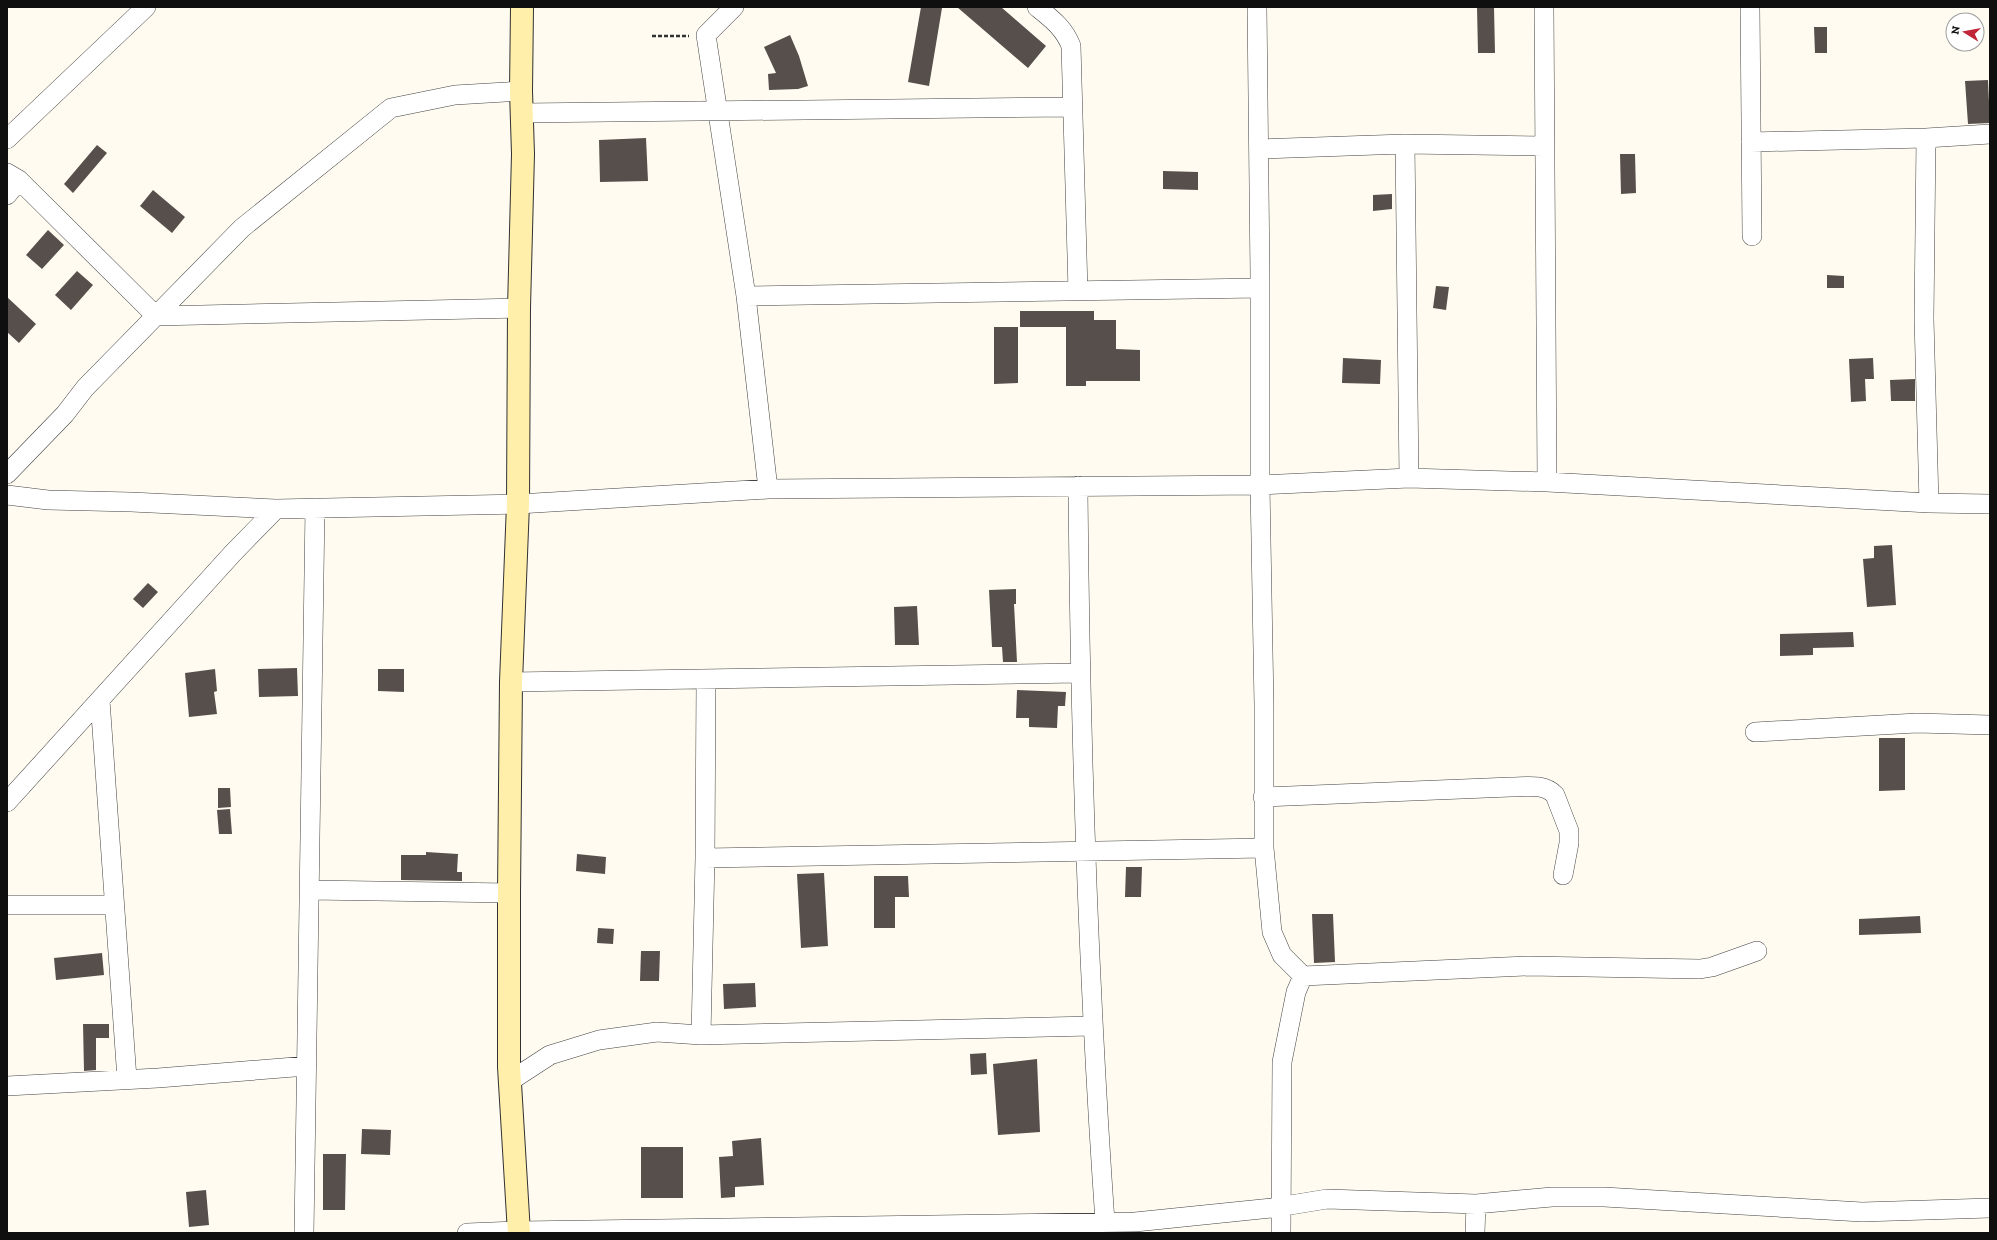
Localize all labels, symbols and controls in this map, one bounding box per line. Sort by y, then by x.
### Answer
north arrow [1945,12,1985,52]
text: N [1948,24,1963,36]

